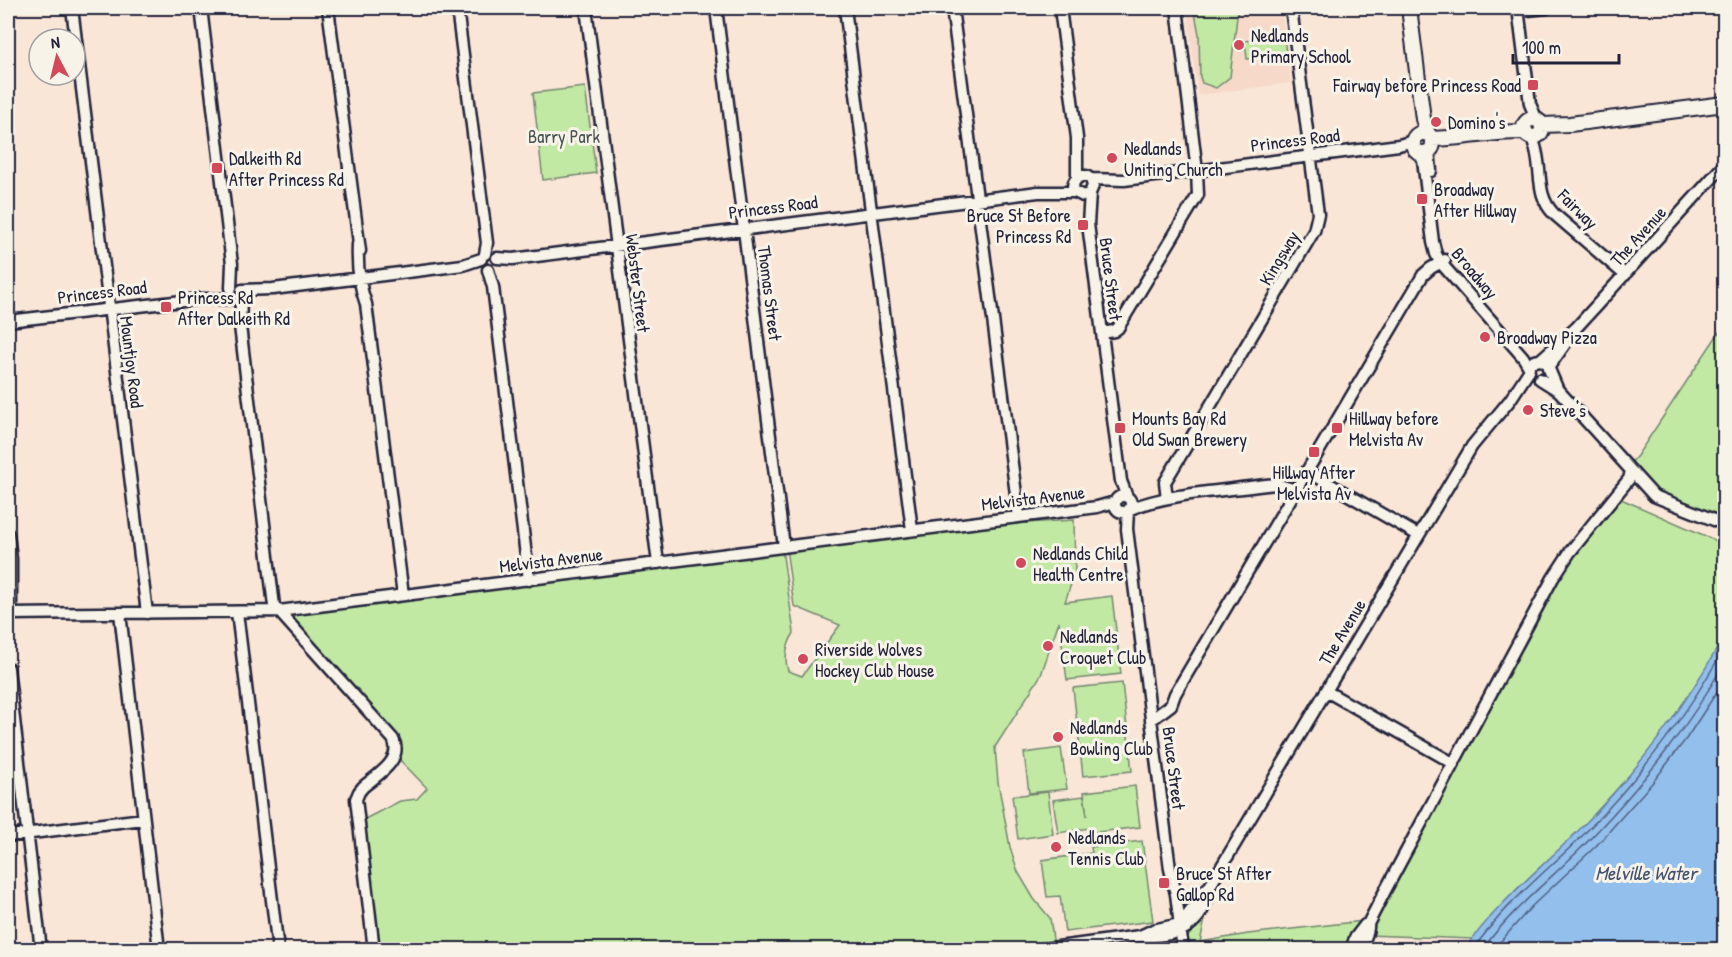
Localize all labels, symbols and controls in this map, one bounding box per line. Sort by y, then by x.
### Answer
place label: Nedlands Primary School [1251,23,1351,69]
north arrow [27,27,87,87]
scale bar [1513,27,1620,65]
text: N [50,31,61,54]
text: 100 m [1522,35,1561,60]
marker: Nedlands Primary School [1232,38,1246,52]
place label: Fairway before Princess Road [1332,73,1521,98]
marker: Fairway before Princess Road [1526,78,1540,92]
place label: Domino's [1448,110,1505,135]
marker: Domino's [1429,115,1443,129]
street label: Princess Road [1249,122,1341,158]
park label: Barry Park [528,124,600,149]
place label: Nedlands Uniting Church [1124,136,1223,182]
place label: Dalkeith Rd After Princess Rd [229,146,344,192]
marker: Nedlands Uniting Church [1105,151,1119,165]
marker: Dalkeith Rd After Princess Rd [210,161,224,175]
place label: Broadway After Hillway [1434,177,1517,223]
street label: Fairway [1552,183,1604,235]
street label: Princess Road [727,189,819,225]
marker: Broadway After Hillway [1415,192,1429,206]
street label: The Avenue [1604,201,1672,271]
place label: Bruce St Before Princess Rd [967,203,1071,249]
marker: Bruce St Before Princess Rd [1076,218,1090,232]
street label: Kingsway [1253,226,1305,290]
street label: Webster Street [620,232,657,334]
street label: Bruce Street [1094,236,1129,323]
street label: Broadway [1446,242,1504,304]
street label: Thomas Street [752,244,788,343]
street label: Princess Road [56,274,148,310]
place label: Princess Rd After Dalkeith Rd [178,285,290,331]
marker: Princess Rd After Dalkeith Rd [159,300,173,314]
street label: Mountjoy Road [114,315,150,409]
place label: Broadway Pizza [1497,325,1597,350]
marker: Broadway Pizza [1478,330,1492,344]
place label: Steve's [1540,398,1586,423]
marker: Steve's [1521,403,1535,417]
place label: Mounts Bay Rd Old Swan Brewery [1132,406,1248,452]
place label: Hillway before Melvista Av [1349,406,1439,452]
marker: Mounts Bay Rd Old Swan Brewery [1113,421,1127,435]
marker: Hillway before Melvista Av [1330,421,1344,435]
marker: Hillway After Melvista Av [1307,445,1321,459]
place label: Hillway After Melvista Av [1273,460,1356,506]
street label: Melvista Avenue [980,479,1086,517]
street label: Melvista Avenue [498,541,604,579]
place label: Nedlands Child Health Centre [1033,541,1128,587]
marker: Nedlands Child Health Centre [1014,556,1028,570]
street label: The Avenue [1313,594,1371,670]
place label: Nedlands Croquet Club [1060,624,1146,670]
place label: Riverside Wolves Hockey Club House [815,637,934,683]
marker: Nedlands Croquet Club [1041,639,1055,653]
marker: Riverside Wolves Hockey Club House [796,652,810,666]
place label: Nedlands Bowling Club [1070,715,1153,761]
street label: Bruce Street [1157,725,1192,812]
marker: Nedlands Bowling Club [1051,730,1065,744]
place label: Nedlands Tennis Club [1068,825,1144,871]
marker: Nedlands Tennis Club [1049,840,1063,854]
water label: Melville Water [1595,859,1699,886]
place label: Bruce St After Gallop Rd [1176,861,1272,907]
marker: Bruce St After Gallop Rd [1157,876,1171,890]

